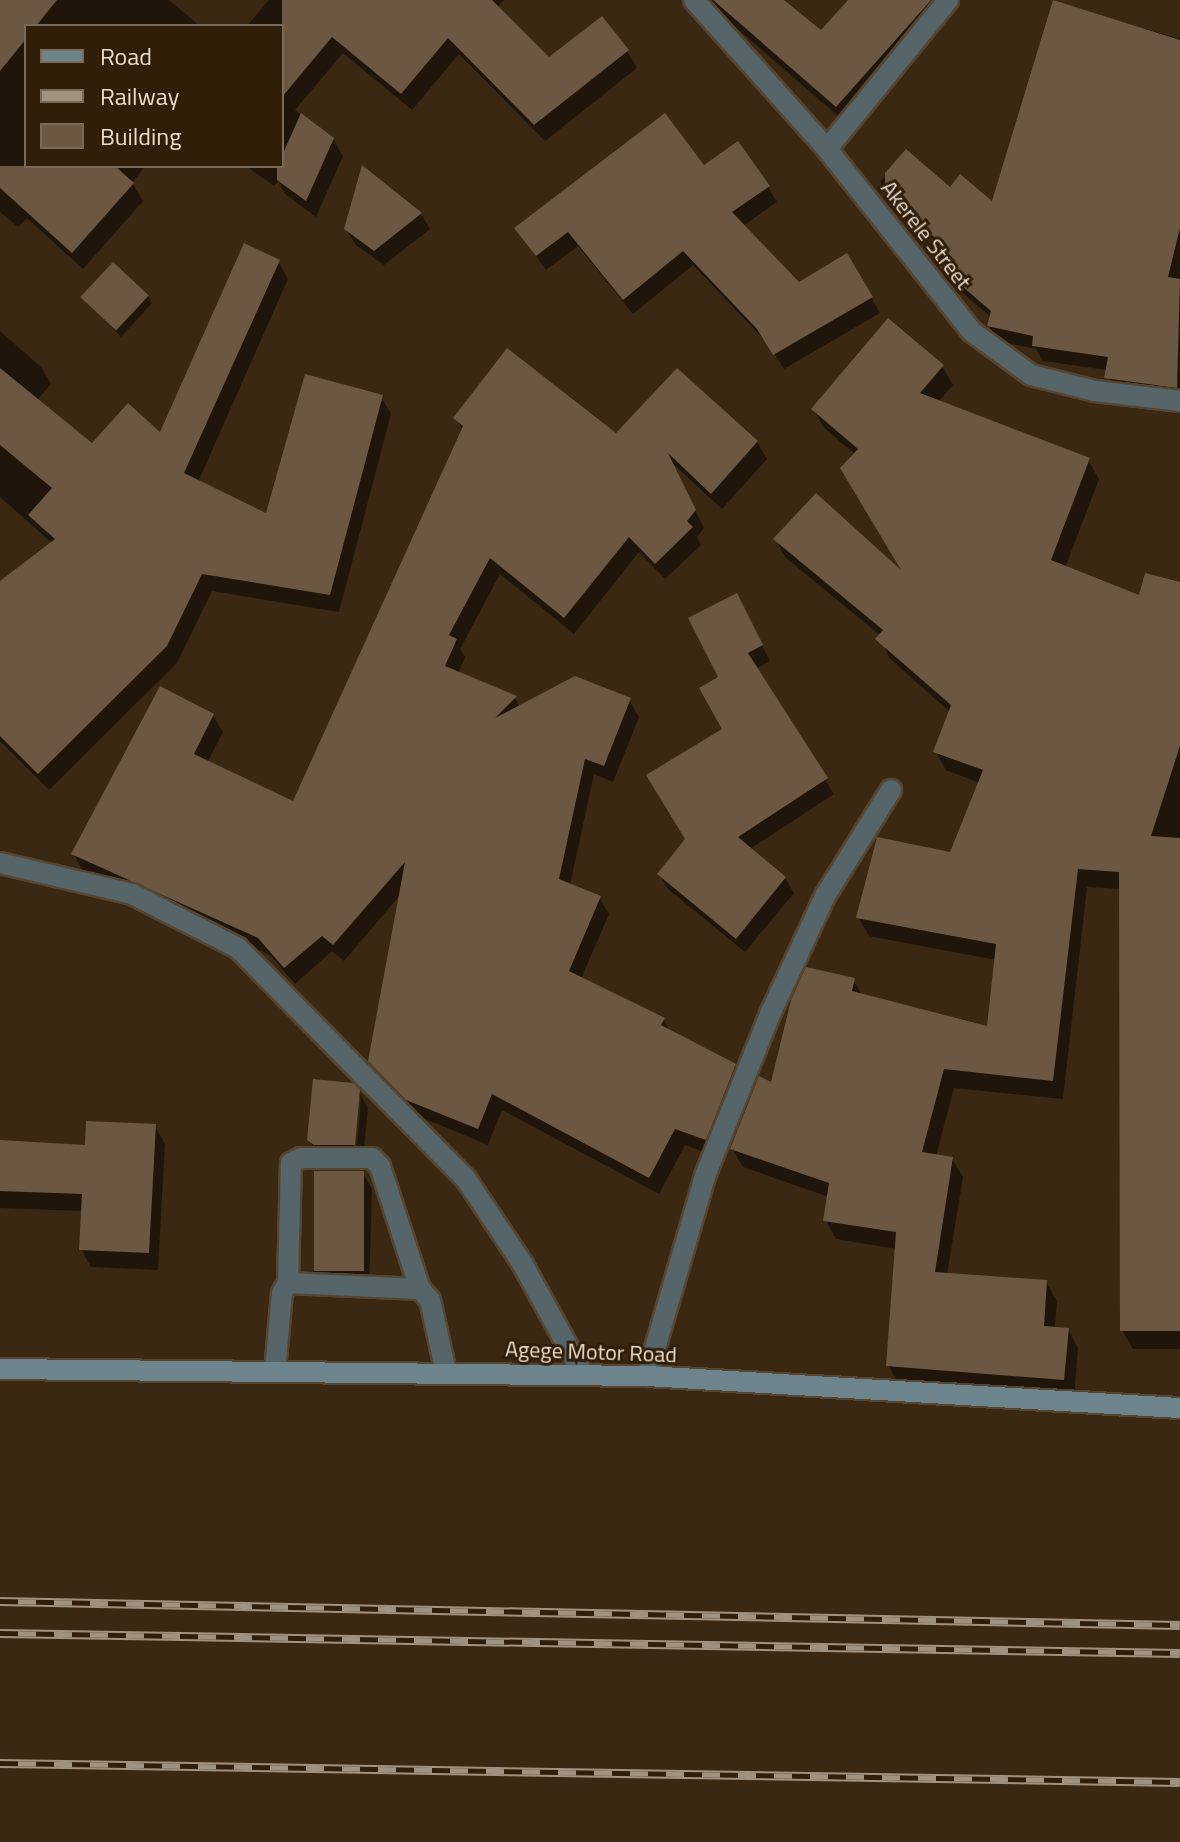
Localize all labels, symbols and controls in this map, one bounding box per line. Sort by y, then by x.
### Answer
legend [24,24,284,168]
text: Road [100,38,152,74]
text: Railway [100,78,179,114]
text: Building [100,118,182,154]
street label: Akerele Street [875,175,977,295]
street label: Agege Motor Road [505,1336,677,1368]

